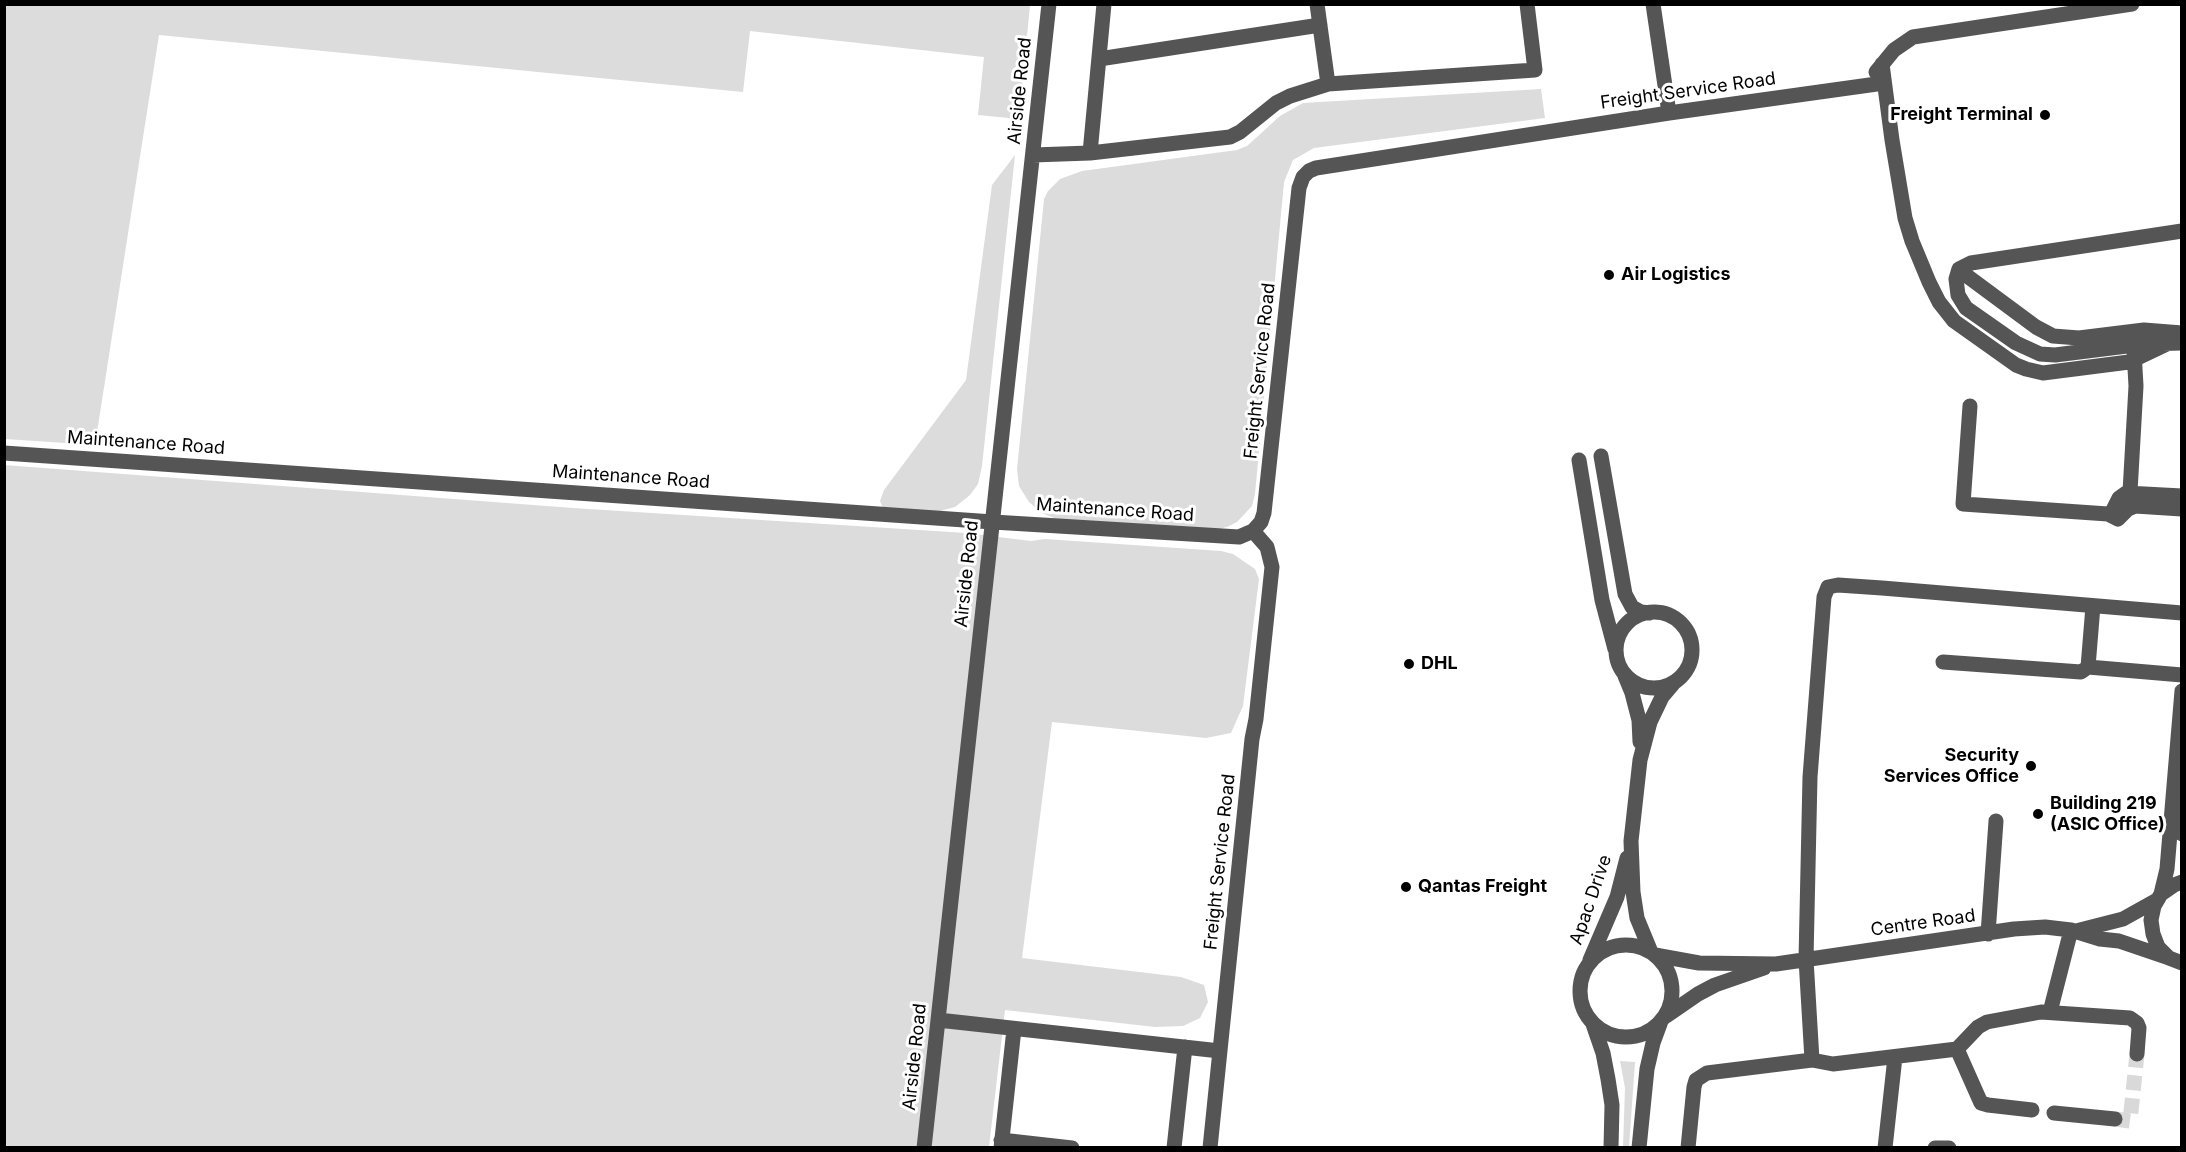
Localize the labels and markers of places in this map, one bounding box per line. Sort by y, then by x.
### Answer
place label: Freight Terminal [1890,104,2033,126]
marker: Freight Terminal [2038,108,2052,122]
place label: Air Logistics [1621,264,1731,286]
marker: Air Logistics [1602,268,1616,282]
place label: DHL [1421,653,1458,675]
marker: DHL [1402,657,1416,671]
place label: Security Services Office [1884,745,2019,788]
marker: Security Services Office [2024,759,2038,773]
place label: Building 219 (ASIC Office) [2050,793,2165,836]
marker: Building 219 (ASIC Office) [2031,807,2045,821]
place label: Qantas Freight [1418,876,1547,898]
marker: Qantas Freight [1399,880,1413,894]

